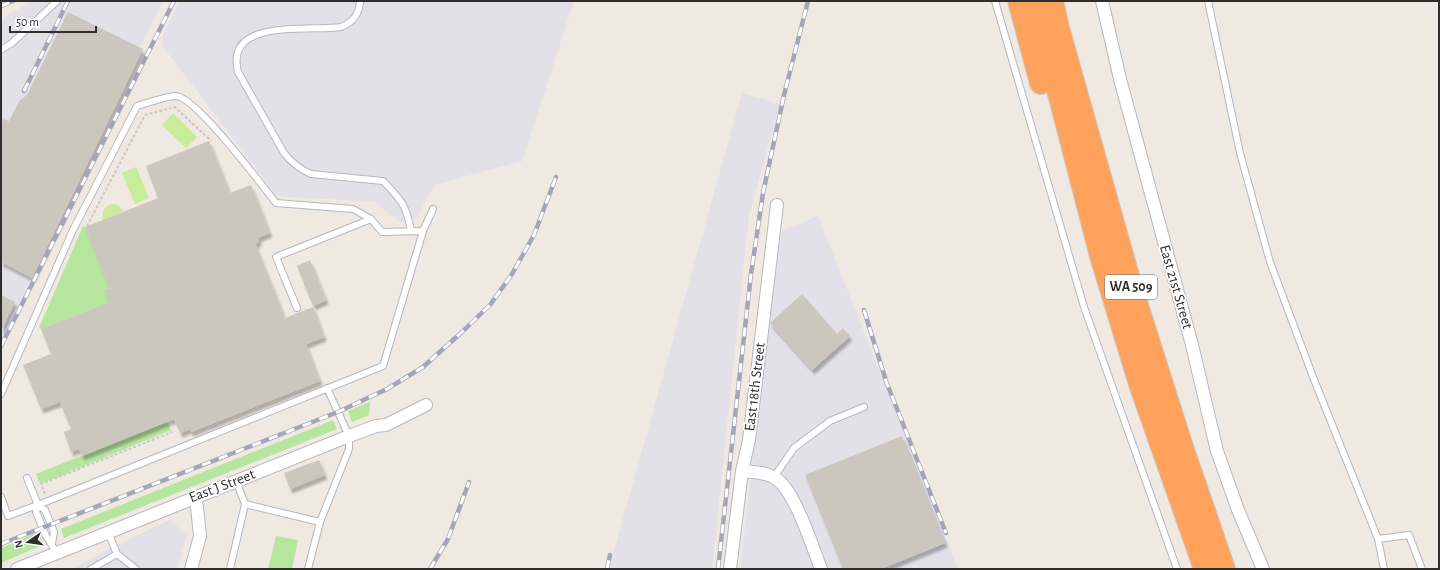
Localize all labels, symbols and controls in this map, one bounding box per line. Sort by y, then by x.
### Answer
scale bar [10,8,96,34]
text: 50 m [16,16,39,28]
street label: East 21st Street [1157,243,1195,331]
road number: WA 509 [1105,275,1157,299]
street label: East 18th Street [742,342,768,432]
street label: East J Street [187,467,257,505]
north arrow [8,522,48,562]
text: N [13,539,25,549]

